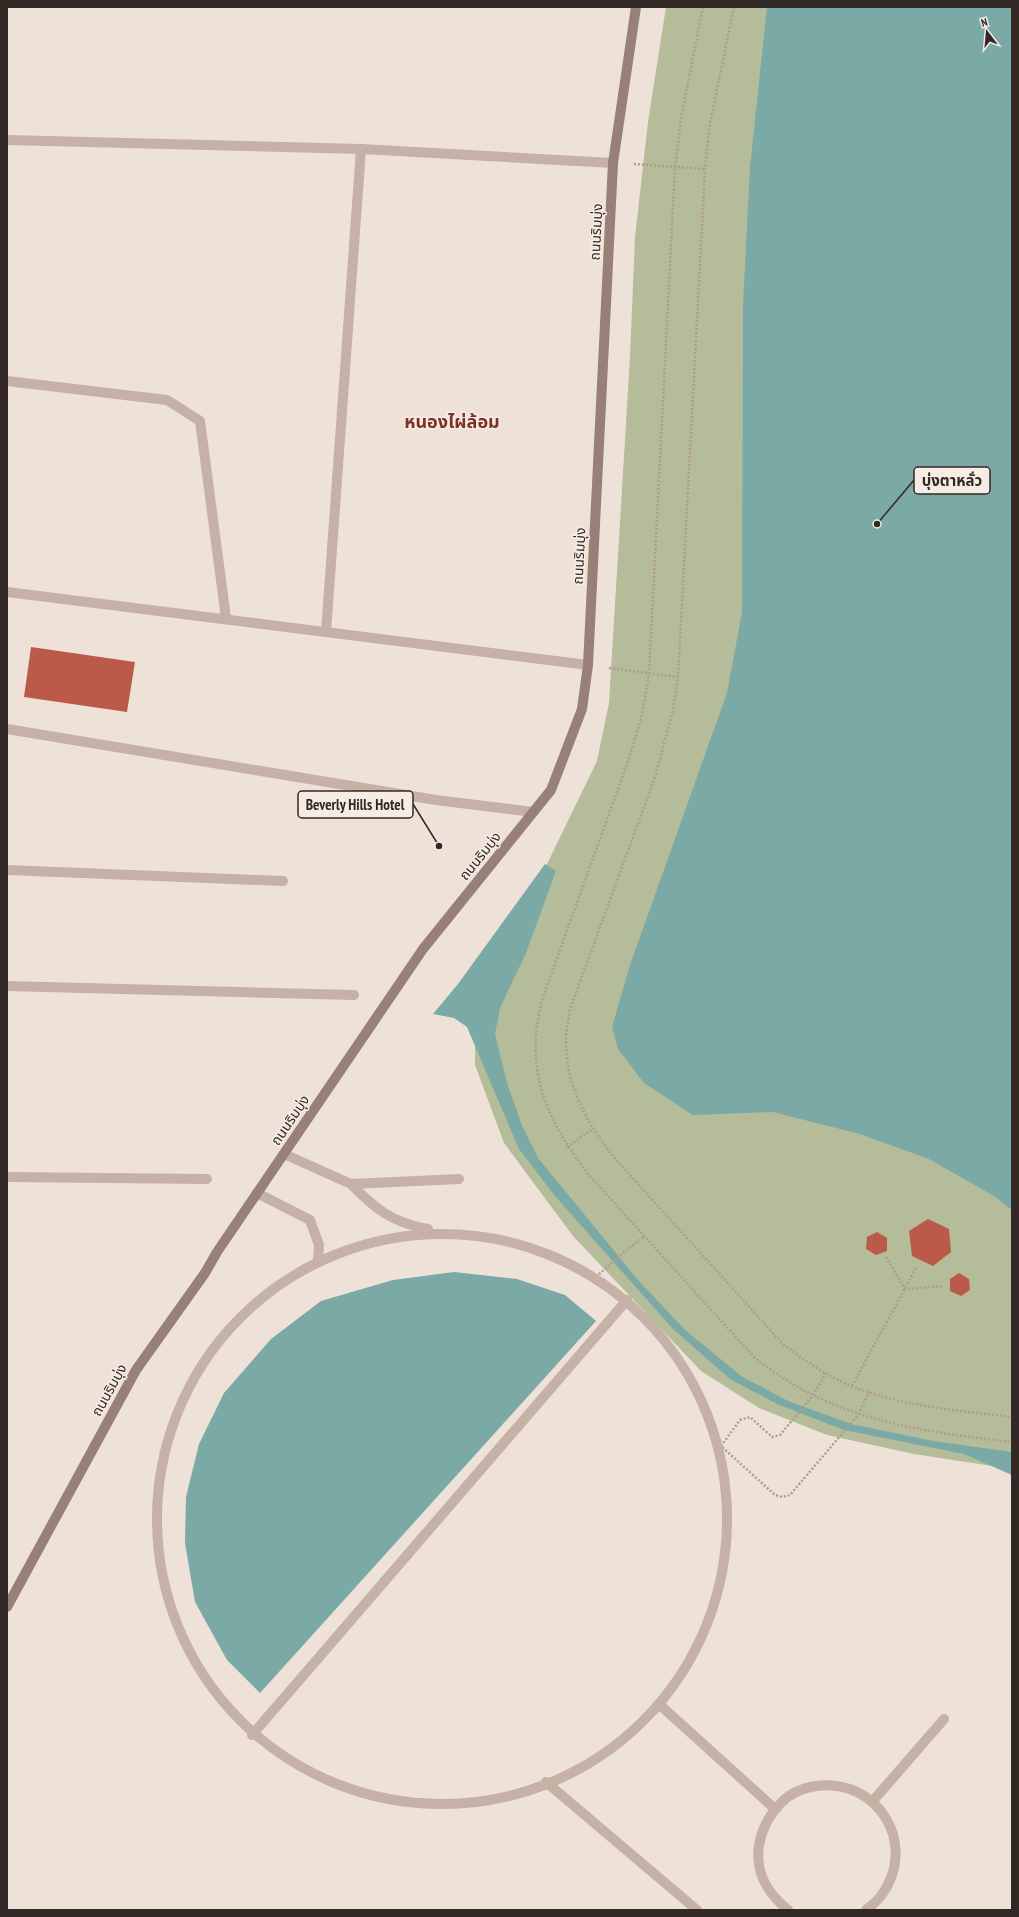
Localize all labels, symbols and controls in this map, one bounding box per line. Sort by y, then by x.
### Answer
north arrow [967,12,1007,52]
text: N [979,15,989,30]
street label: ถนนริมบุ่ง [586,203,606,261]
district label: หนองไผ่ล้อม [404,410,500,433]
callout: บุ่งตาหลั่ว [914,467,990,494]
text: บุ่งตาหลั่ว [922,471,982,490]
street label: ถนนริมบุ่ง [569,527,589,585]
callout: Beverly Hills Hotel [298,791,413,818]
text: Beverly Hills Hotel [306,795,405,814]
street label: ถนนริมบุ่ง [455,828,505,884]
street label: ถนนริมบุ่ง [267,1091,313,1149]
street label: ถนนริมบุ่ง [87,1361,131,1419]

